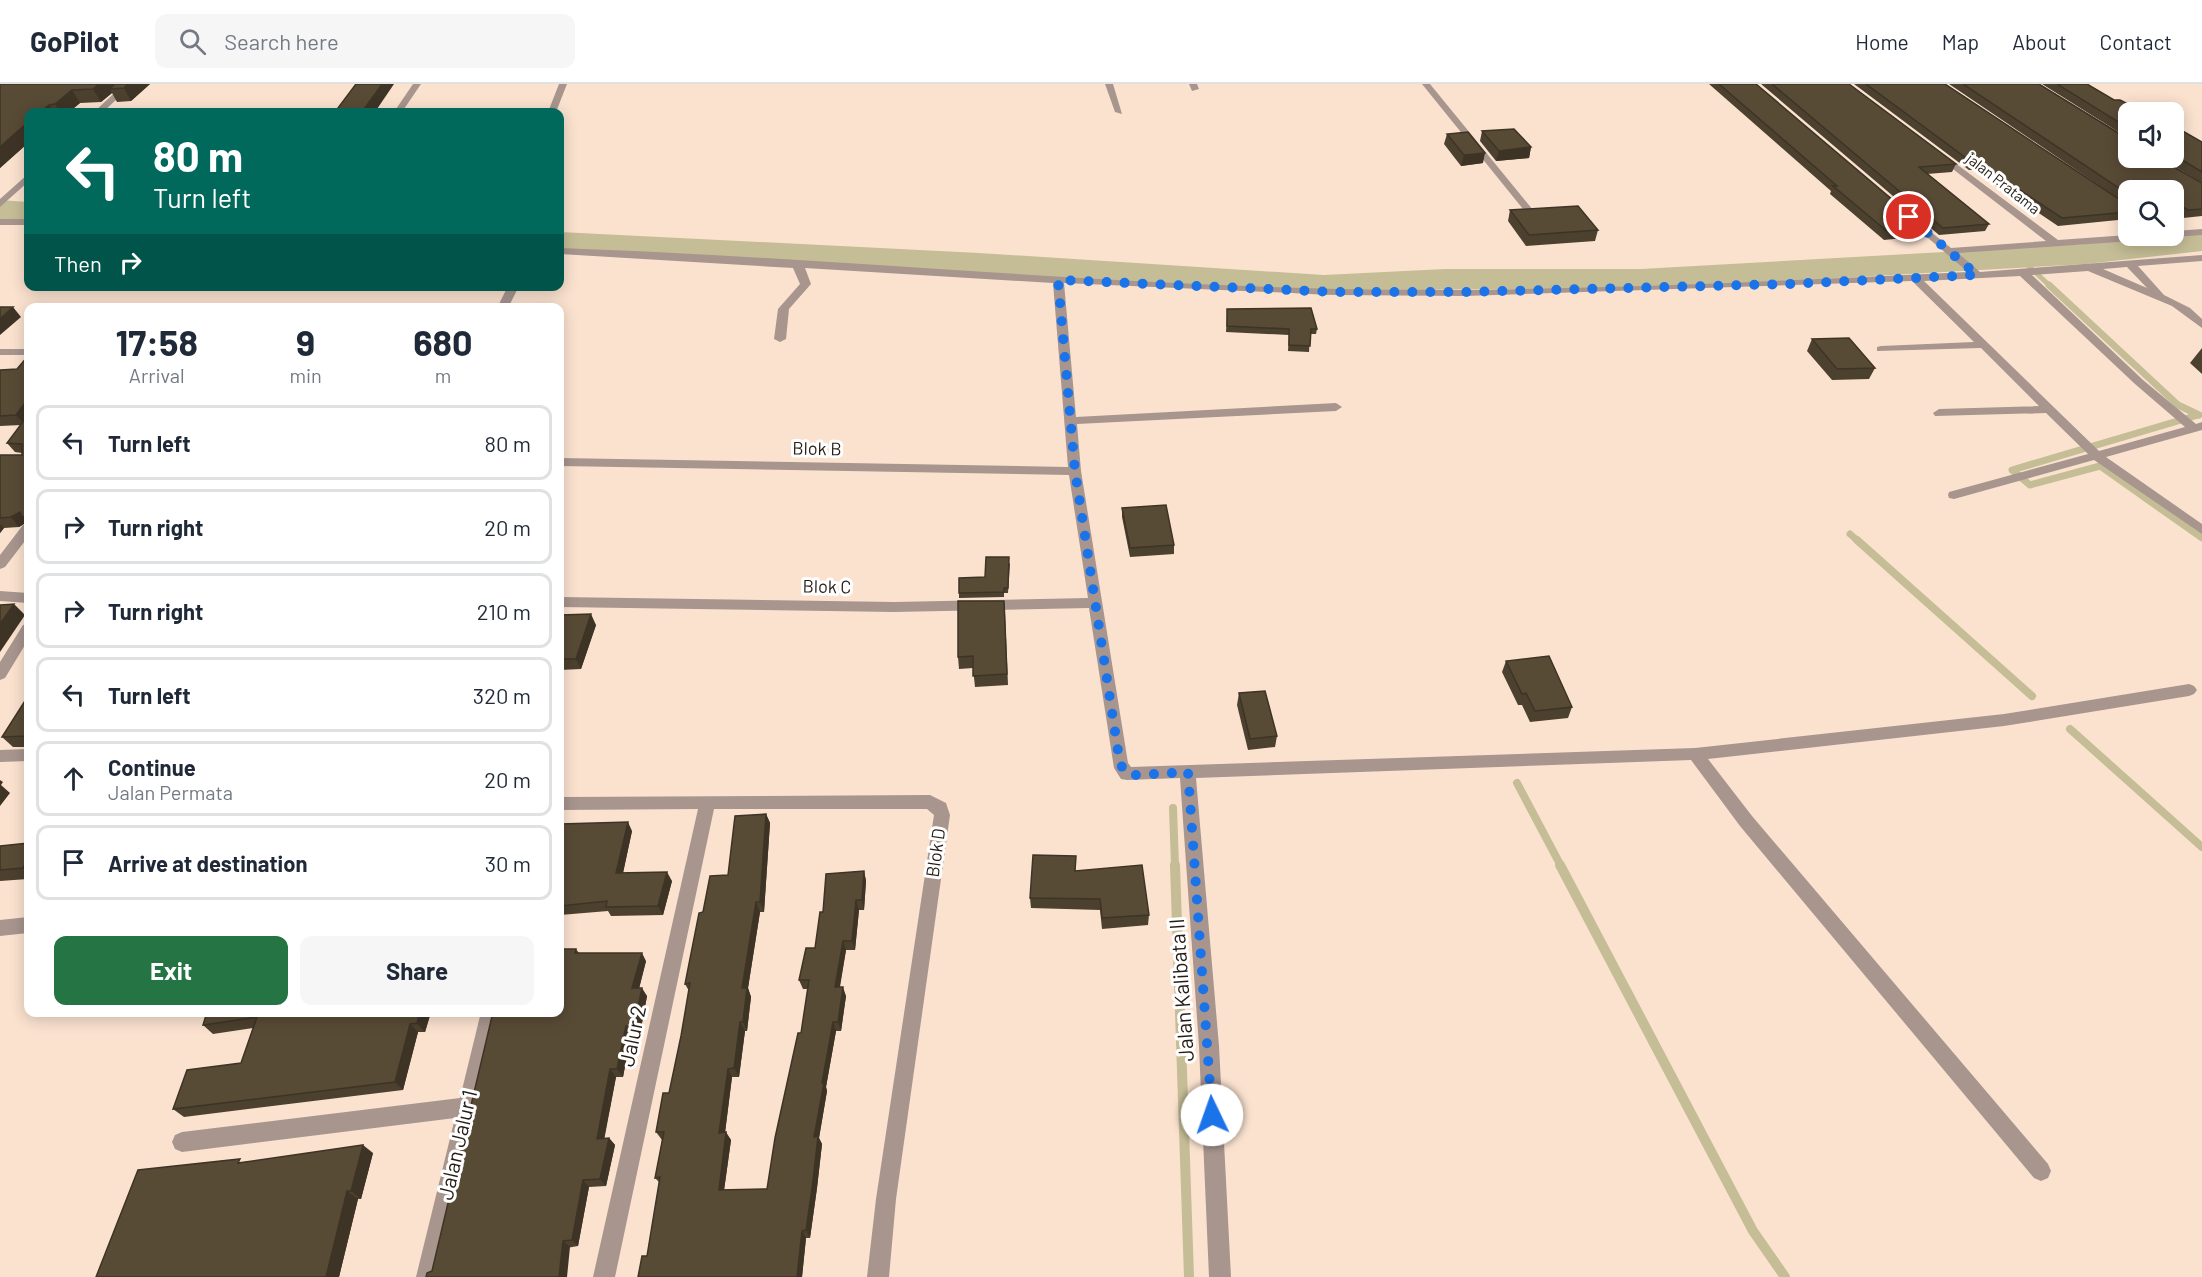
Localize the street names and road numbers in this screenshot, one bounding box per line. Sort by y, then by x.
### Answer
street label: jalan Pratama [1962,148,2044,218]
street label: Blok B [792,437,842,459]
street label: Blok C [802,575,852,597]
street label: Blok D [921,827,949,879]
street label: Jalan Kalibata II [1163,918,1198,1062]
street label: Jalur 2 [613,1003,650,1069]
street label: Jalan Jalur 1 [432,1087,481,1202]

